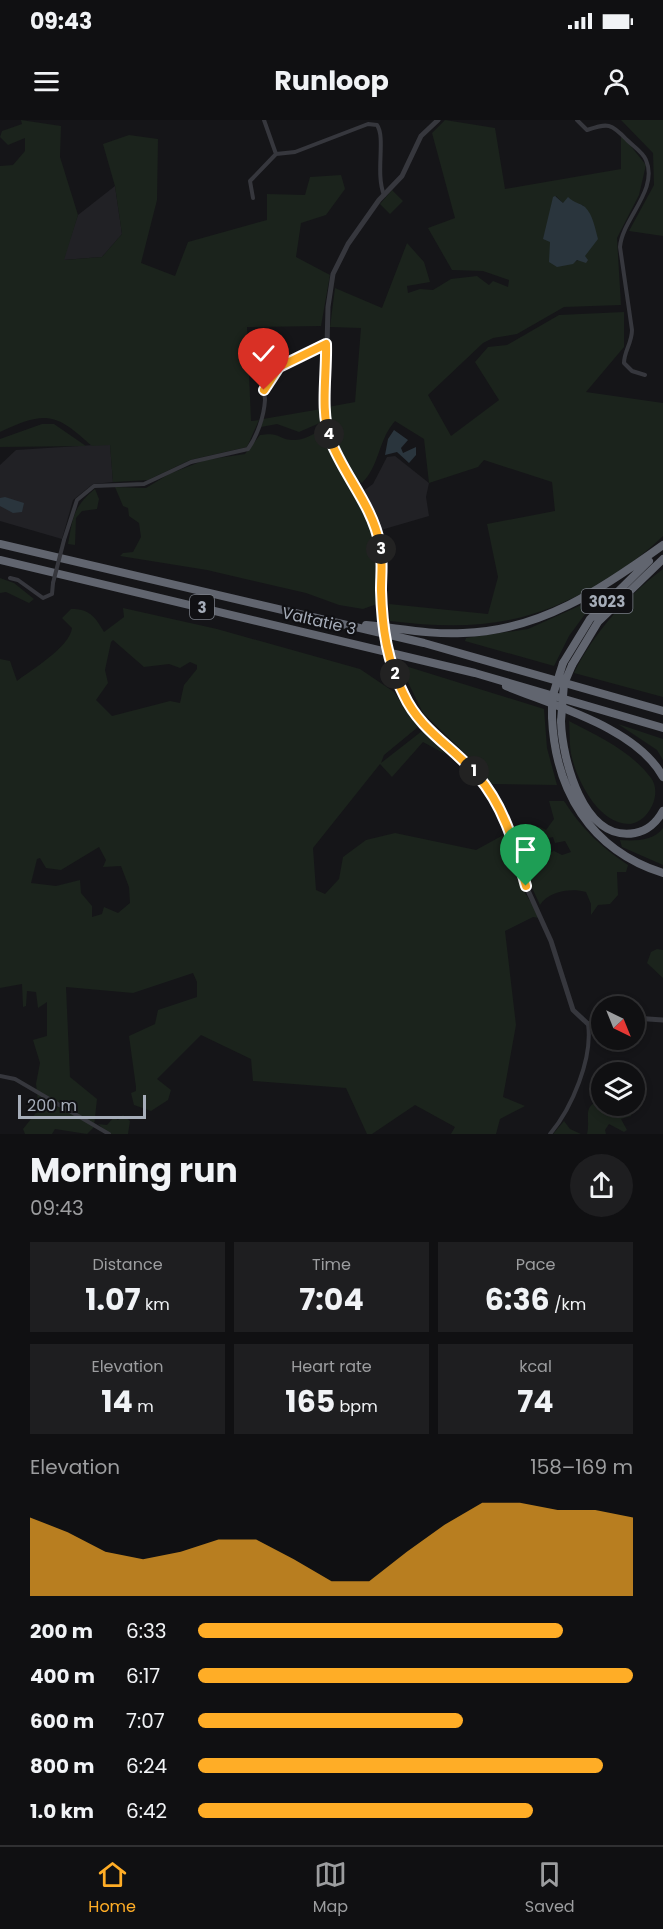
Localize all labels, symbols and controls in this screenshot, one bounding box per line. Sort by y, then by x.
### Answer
text: 09:43 [30,6,92,37]
text: Runloop [274,62,389,99]
icon: menu [30,65,63,98]
icon: person [600,65,633,98]
pin [238,328,289,390]
icon: check [247,337,280,370]
pin: 4 [314,419,344,449]
text: 4 [324,422,334,445]
pin: 3 [366,534,396,564]
text: 3 [376,537,386,560]
road number: 3023 [582,589,632,613]
road number: 3 [190,595,214,619]
street label: Valtatie 3 [280,601,358,641]
pin: 2 [380,659,410,689]
text: 2 [390,662,400,685]
pin: 1 [459,756,489,786]
text: 1 [471,759,477,782]
pin [500,824,551,886]
icon: arrive [509,833,542,866]
north arrow [591,996,645,1050]
map controls [591,996,645,1116]
button: layers [591,1062,645,1116]
scale bar [18,1092,146,1120]
text: 200 m [27,1094,77,1117]
text: Morning run [30,1147,238,1194]
button: share [570,1154,633,1217]
text: 09:43 [30,1194,84,1222]
text: Distance [92,1253,163,1276]
text: Time [312,1253,351,1276]
text: Pace [516,1253,555,1276]
text: 1.07 [85,1278,141,1321]
text: 7:04 [299,1278,364,1321]
text: 6:36 [485,1278,550,1321]
text: km [141,1293,170,1316]
text: /km [550,1293,586,1316]
text: Elevation [91,1355,164,1378]
text: Heart rate [291,1355,372,1378]
text: kcal [519,1355,552,1378]
text: 14 [101,1380,133,1423]
text: 165 [285,1380,335,1423]
text: 74 [517,1380,554,1423]
text: m [133,1395,154,1418]
text: bpm [335,1395,378,1418]
text: Elevation [30,1453,120,1481]
text: 158–169 m [530,1453,633,1481]
text: 200 m [30,1617,93,1645]
text: 6:33 [126,1617,167,1645]
text: 400 m [30,1662,95,1690]
text: 6:17 [126,1662,160,1690]
text: 600 m [30,1707,94,1735]
text: 7:07 [126,1707,165,1735]
text: 800 m [30,1752,94,1780]
text: 6:24 [126,1752,167,1780]
text: 1.0 km [30,1797,94,1825]
text: 6:42 [126,1797,167,1825]
tab: Home [88,1858,136,1919]
tab: Map [313,1858,348,1919]
tab: Saved [525,1858,575,1919]

